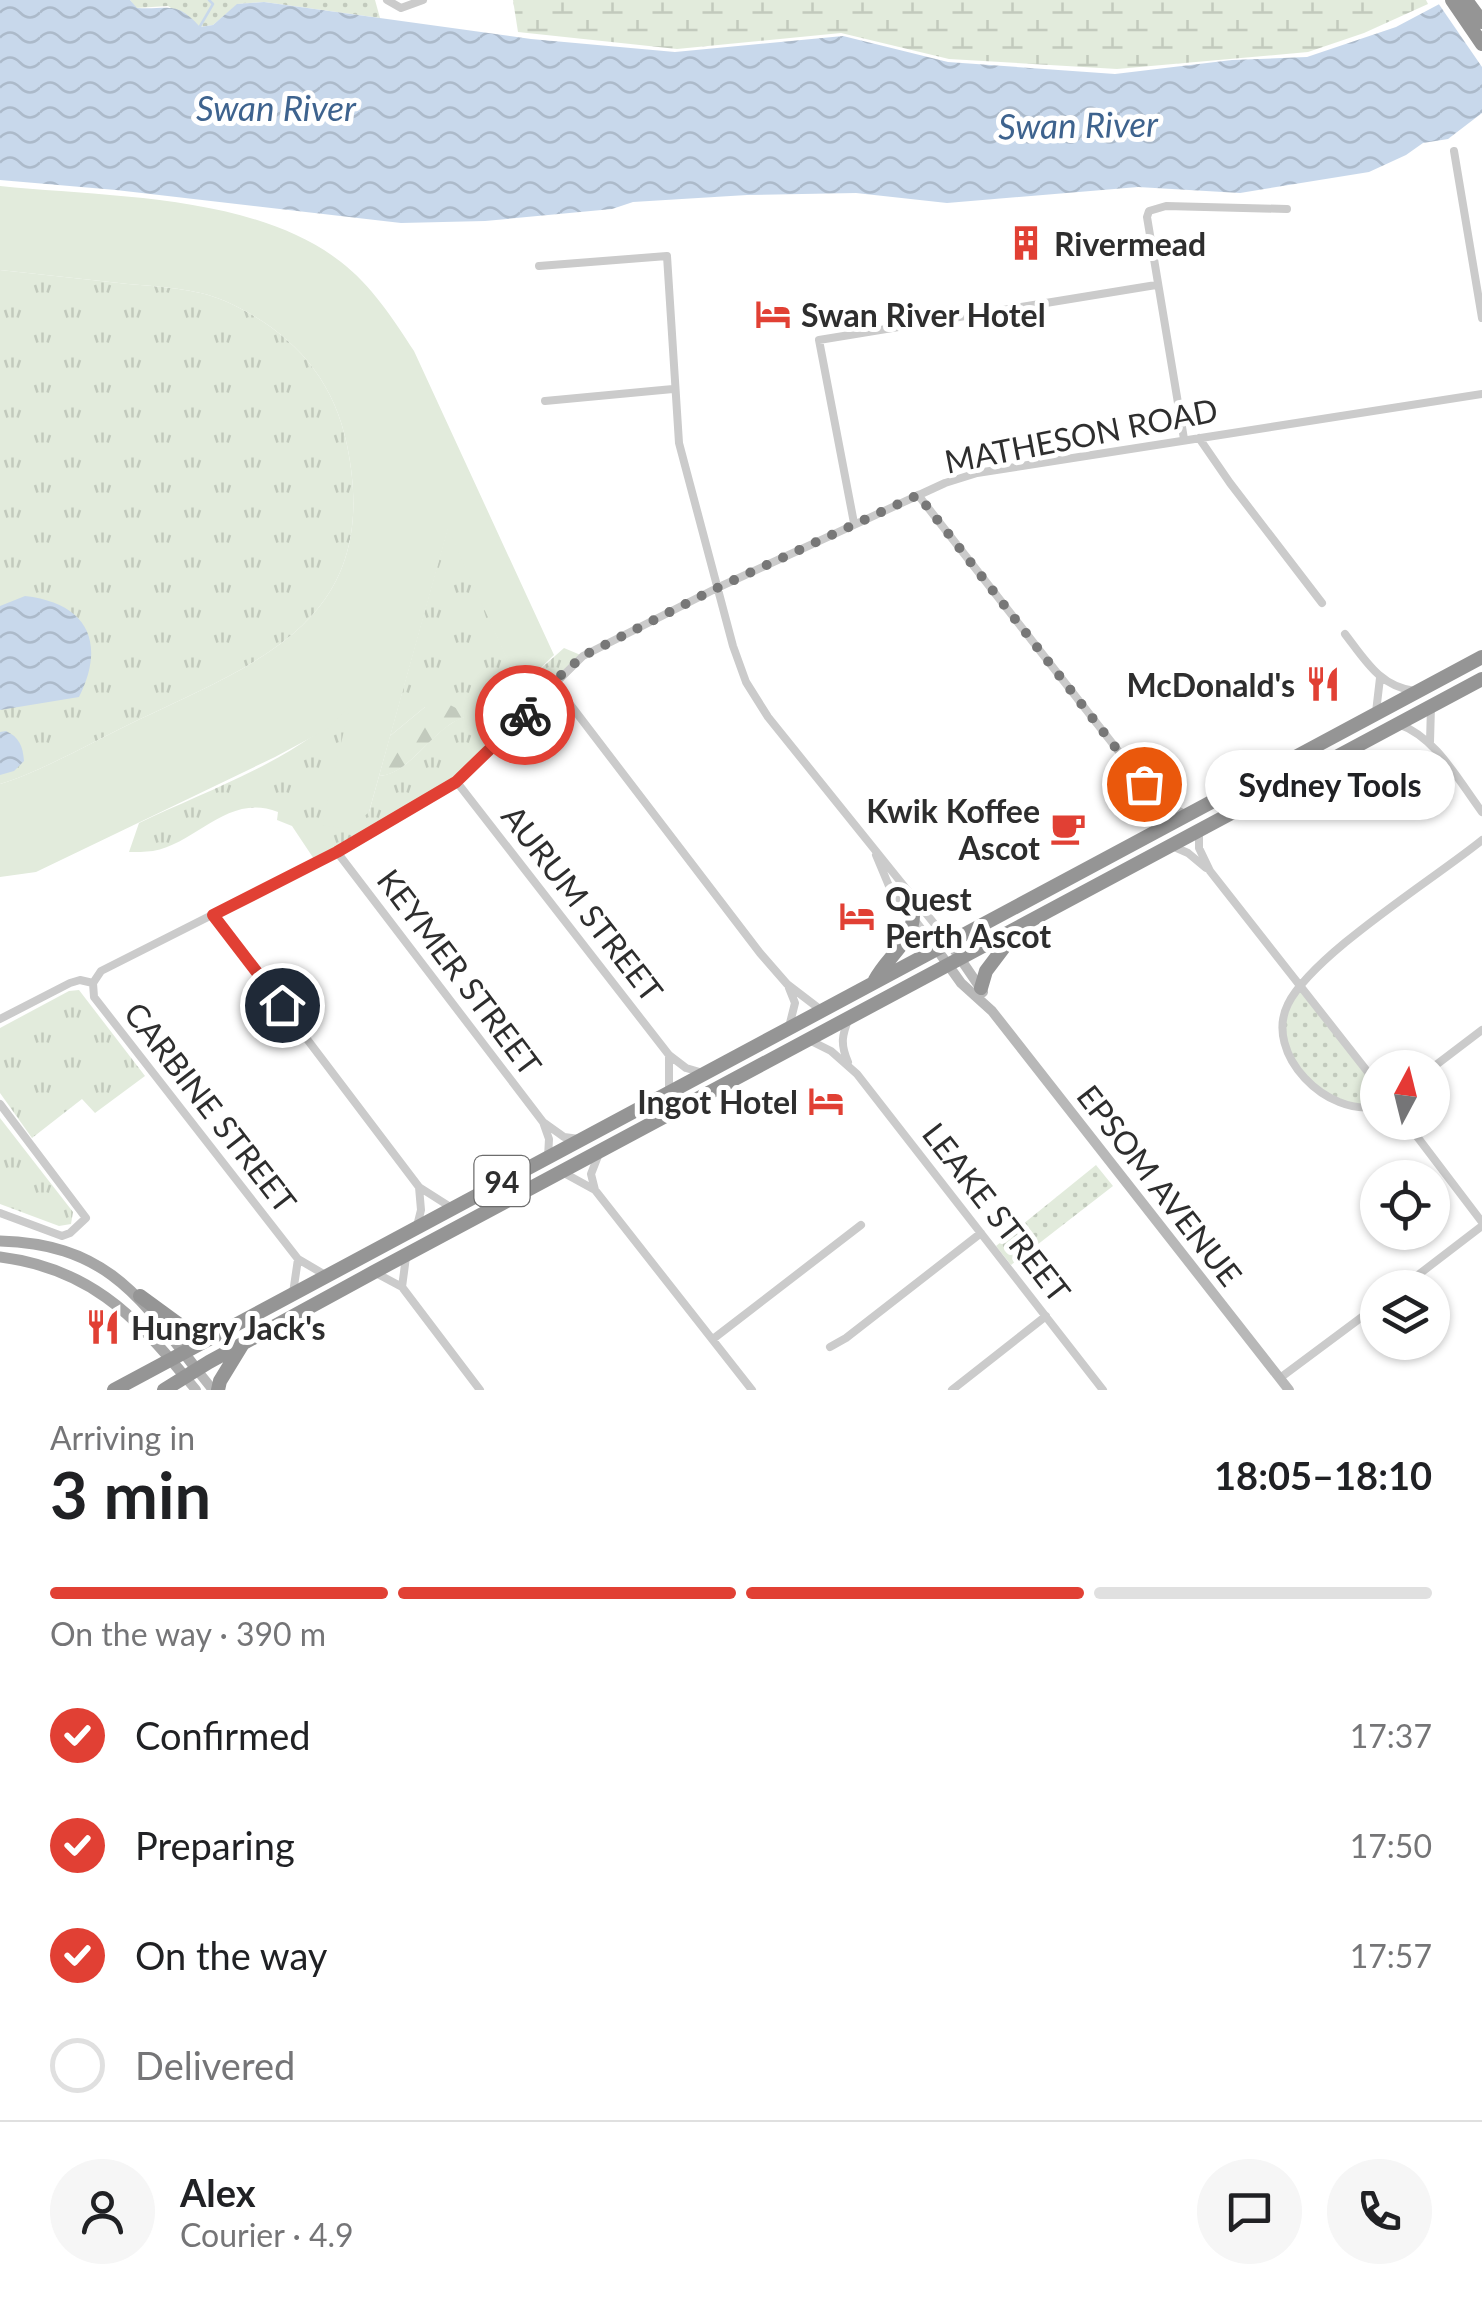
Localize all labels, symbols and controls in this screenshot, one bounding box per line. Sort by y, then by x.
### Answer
water label: Swan River [196,86,357,128]
water label: Swan River [998,102,1159,146]
building icon: Rivermead [1007,224,1045,262]
place label: Rivermead [1054,224,1206,263]
hotel icon: Swan River Hotel [754,295,792,333]
place label: Swan River Hotel [801,295,1046,334]
street label: MATHESON ROAD [941,389,1221,481]
courier [475,665,575,765]
place label: McDonald's [1127,665,1295,704]
restaurant icon: McDonald's [1304,665,1342,703]
icon: bike [498,688,553,743]
pin [1102,742,1187,827]
callout: Sydney Tools [1204,749,1454,819]
icon: bag [1117,757,1172,812]
text: Sydney Tools [1239,765,1421,804]
place label: Kwik Koffee Ascot [866,791,1040,867]
street label: AURUM STREET [494,797,672,1009]
cafe icon: Kwik Koffee Ascot [1049,809,1087,847]
street label: KEYMER STREET [370,861,550,1083]
place label: Quest Perth Ascot [885,879,1051,955]
hotel icon: Quest Perth Ascot [838,897,876,935]
pin [240,963,325,1048]
icon: home [255,978,310,1033]
street label: CARBINE STREET [117,994,305,1220]
north arrow [1360,1050,1450,1140]
map controls [1360,1050,1450,1360]
street label: EPSOM AVENUE [1070,1077,1250,1293]
place label: Ingot Hotel [637,1082,798,1121]
hotel icon: Ingot Hotel [807,1082,845,1120]
street label: LEAKE STREET [915,1115,1079,1309]
road number: 94 [474,1156,530,1206]
button: locate [1360,1160,1450,1250]
button: layers [1360,1270,1450,1360]
restaurant icon: Hungry Jack's [84,1308,122,1346]
place label: Hungry Jack's [131,1308,326,1347]
text: Arriving in [50,1418,195,1457]
text: 18:05–18:10 [1214,1452,1432,1498]
text: 3 min [50,1455,211,1533]
text: On the way · 390 m [50,1614,326,1653]
icon: check [50,1708,105,1763]
text: Confirmed [135,1712,311,1758]
text: 17:37 [1350,1716,1432,1755]
icon: check [50,1818,105,1873]
text: Preparing [135,1822,295,1868]
text: 17:50 [1350,1826,1432,1865]
icon: check [50,1928,105,1983]
text: On the way [135,1932,327,1978]
text: 17:57 [1350,1936,1432,1975]
text: Delivered [135,2042,295,2088]
button: person [50,2159,155,2264]
button: chat [1197,2159,1302,2264]
button: phone [1327,2159,1432,2264]
text: Alex [180,2169,256,2215]
text: Courier · 4.9 [180,2215,354,2254]

